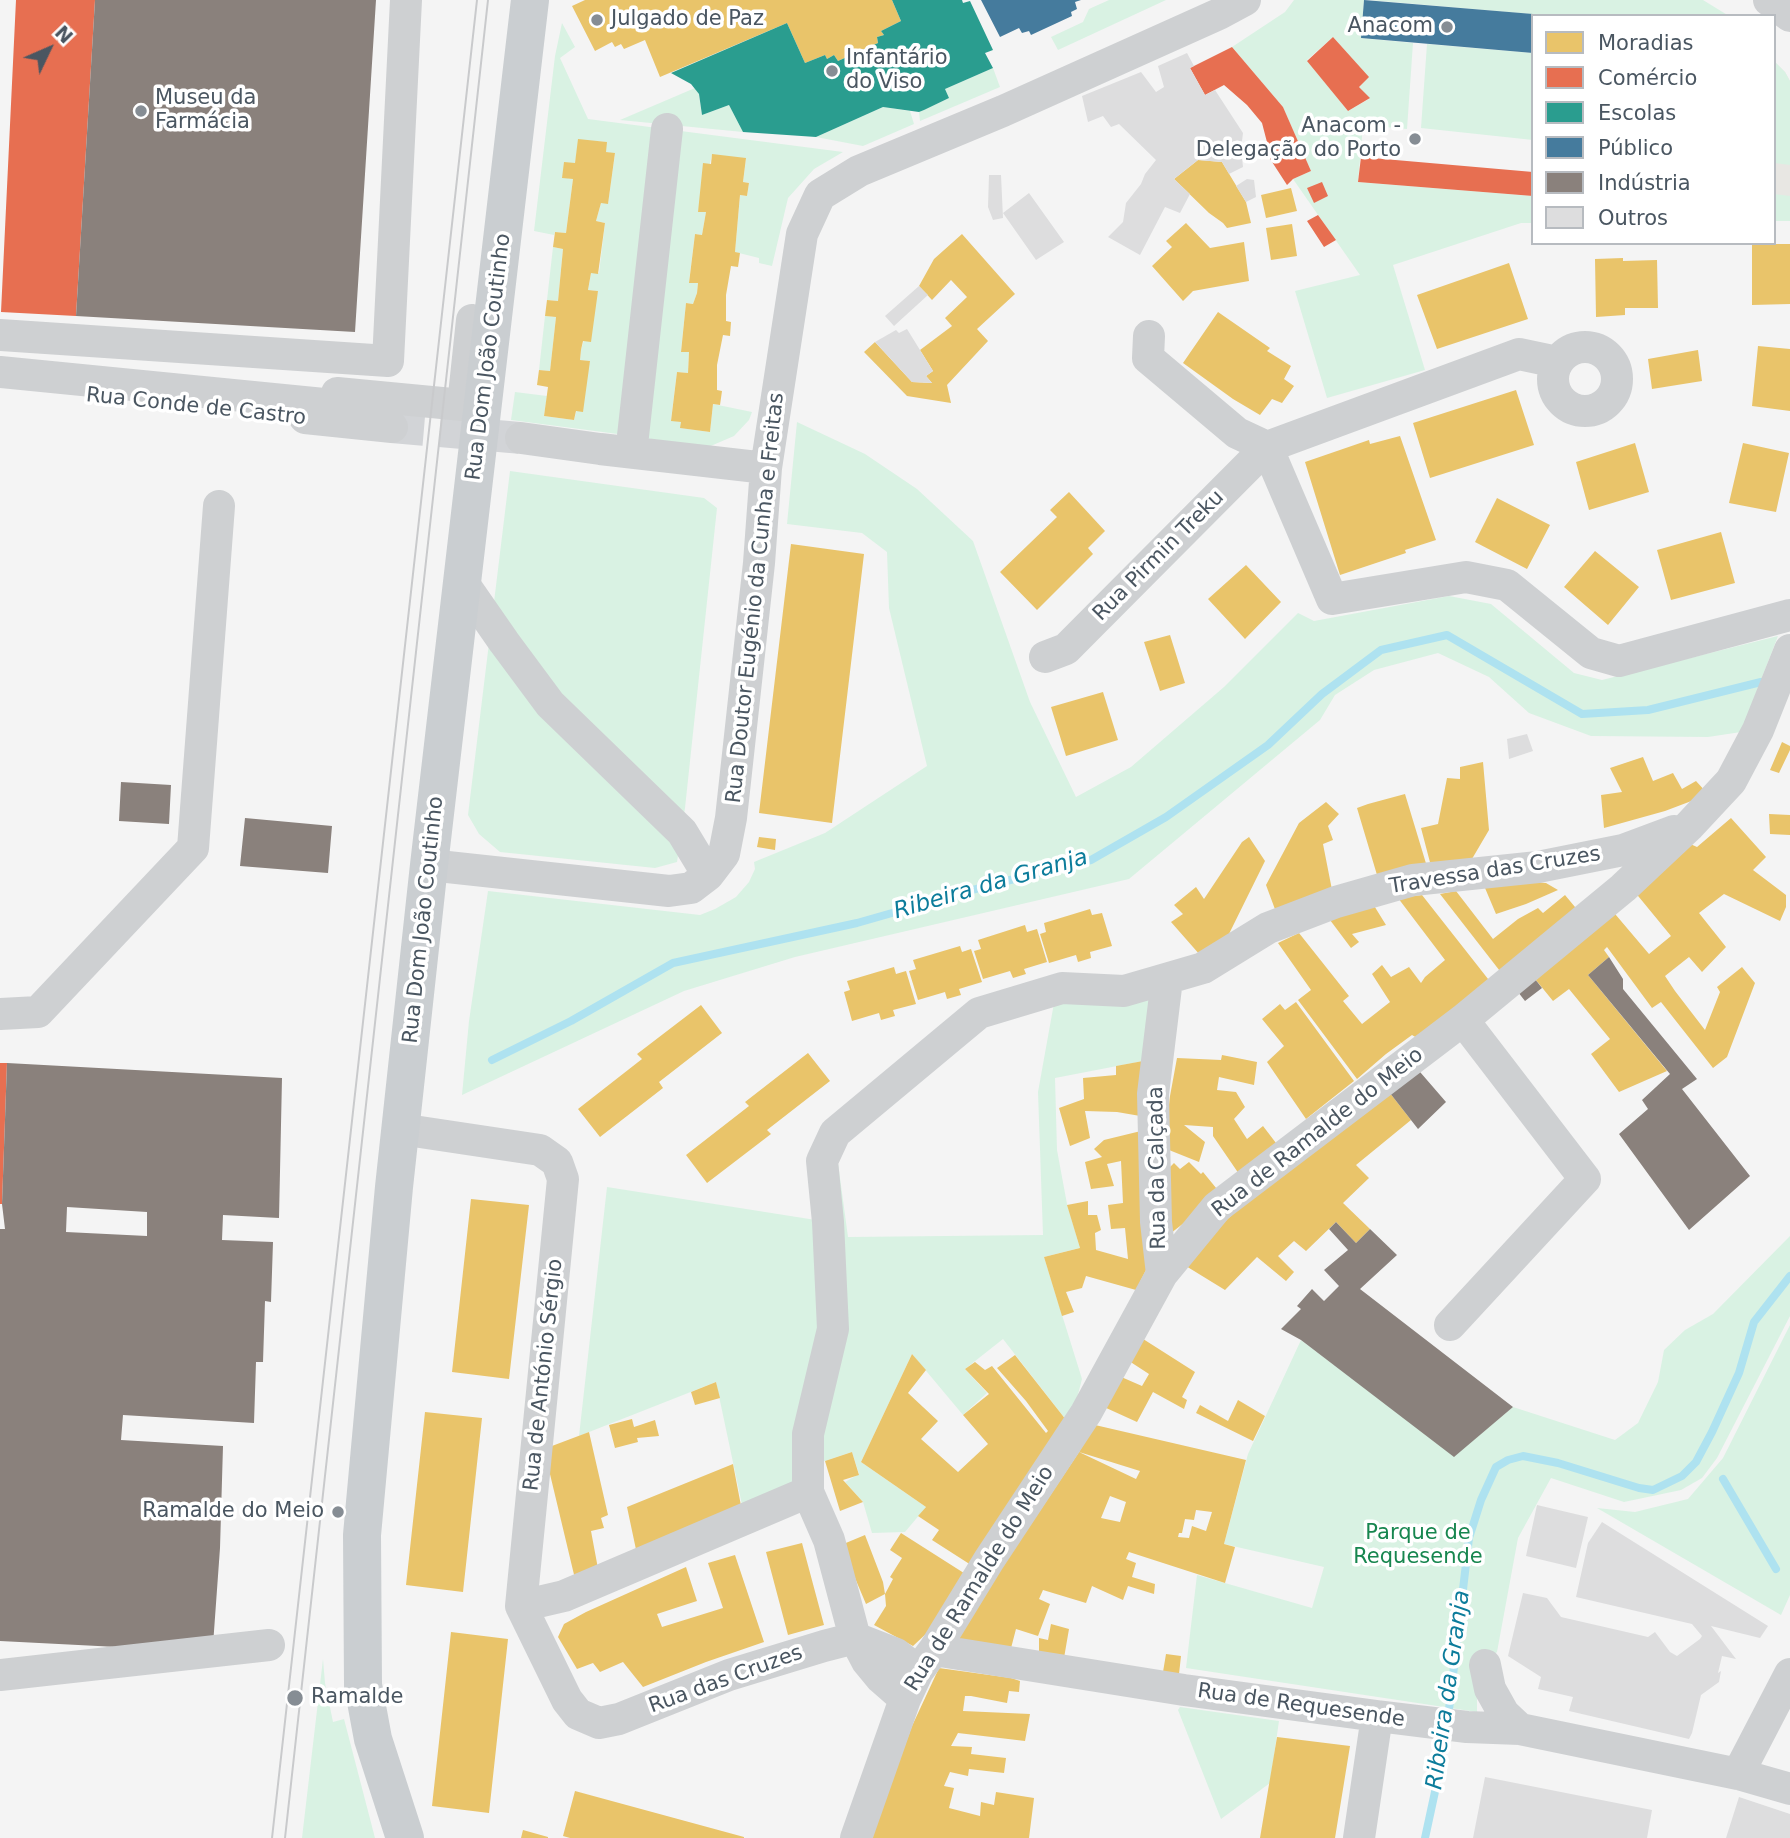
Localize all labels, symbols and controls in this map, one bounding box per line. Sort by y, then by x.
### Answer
place label: Julgado de Paz [611,7,764,33]
marker: Julgado de Paz [589,12,605,28]
north arrow [14,14,84,84]
place label: Anacom [1348,14,1433,40]
legend [1531,14,1776,245]
marker: Anacom [1439,19,1455,35]
text: N [51,21,78,48]
text: Moradias [1598,31,1693,55]
place label: Infantário do Viso [846,46,947,96]
marker: Infantário do Viso [824,63,840,79]
text: Comércio [1598,66,1697,90]
place label: Museu da Farmácia [155,86,256,136]
text: Escolas [1598,101,1676,125]
marker: Museu da Farmácia [133,103,149,119]
place label: Anacom - Delegação do Porto [1196,114,1401,164]
marker: Anacom - Delegação do Porto [1407,131,1423,147]
text: Público [1598,136,1673,160]
text: Indústria [1598,171,1691,195]
text: Outros [1598,206,1668,230]
street label: Rua Dom João Coutinho [461,232,517,482]
street label: Rua Conde de Castro [85,383,307,431]
street label: Rua Doutor Eugénio da Cunha e Freitas [722,391,790,805]
street label: Rua Pirmin Treku [1088,485,1230,627]
street label: Rua Dom João Coutinho [398,795,450,1045]
street label: Travessa das Cruzes [1388,842,1602,900]
water label: Ribeira da Granja [891,844,1091,926]
street label: Rua de Ramalde do Meio [1207,1043,1429,1223]
street label: Rua da Calçada [1144,1086,1172,1250]
street label: Rua de António Sérgio [519,1258,569,1492]
street label: Rua de Ramalde do Meio [900,1462,1060,1696]
place label: Ramalde do Meio [142,1499,324,1525]
marker: Ramalde do Meio [330,1504,346,1520]
park label: Parque de Requesende [1353,1521,1483,1571]
water label: Ribeira da Granja [1421,1589,1477,1791]
street label: Rua das Cruzes [646,1640,806,1720]
street label: Rua de Requesende [1196,1679,1406,1733]
place label: Ramalde [311,1685,403,1711]
marker: Ramalde [285,1688,305,1708]

